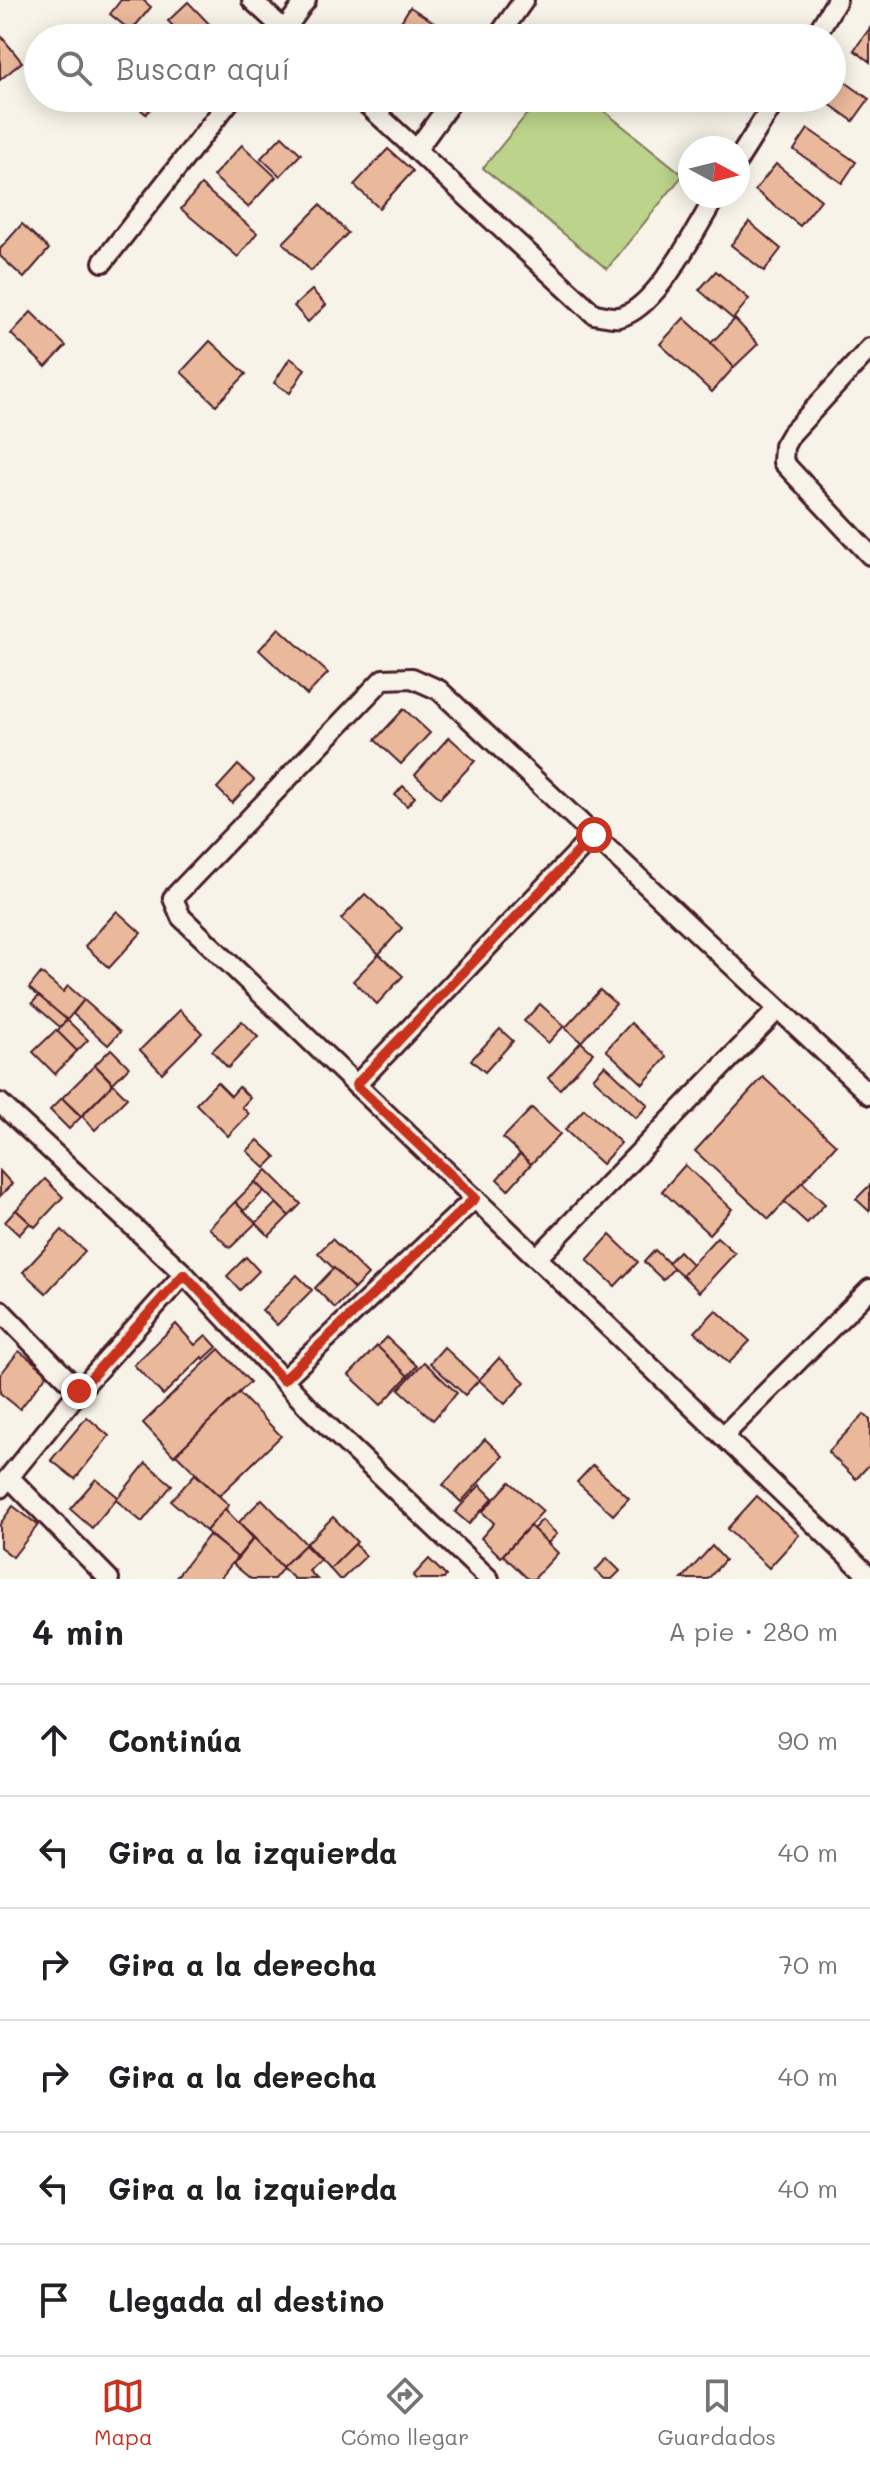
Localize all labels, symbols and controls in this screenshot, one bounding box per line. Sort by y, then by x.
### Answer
search box [24,24,846,112]
icon: search [52,46,96,90]
text: Buscar aquí [116,48,290,88]
north arrow [678,136,750,208]
route start [576,817,612,853]
route end [61,1373,97,1409]
text: 4 min [32,1609,124,1654]
text: A pie · 280 m [668,1614,838,1648]
icon: ahead [32,1718,76,1762]
text: Continúa [108,1720,242,1760]
text: 90 m [778,1723,838,1757]
icon: left [32,1830,76,1874]
text: Gira a la izquierda [108,1832,397,1872]
text: 40 m [778,1835,838,1869]
icon: right [32,1942,76,1986]
text: Gira a la derecha [108,1944,377,1984]
text: 70 m [778,1947,838,1981]
icon: right [32,2054,76,2098]
text: Gira a la derecha [108,2056,377,2096]
text: 40 m [778,2059,838,2093]
icon: left [32,2166,76,2210]
text: Gira a la izquierda [108,2168,397,2208]
text: 40 m [778,2171,838,2205]
icon: arrive [32,2278,76,2322]
text: Llegada al destino [108,2280,384,2320]
tab: Mapa [94,2374,153,2451]
tab: Cómo llegar [341,2374,469,2451]
tab: Guardados [657,2374,776,2451]

